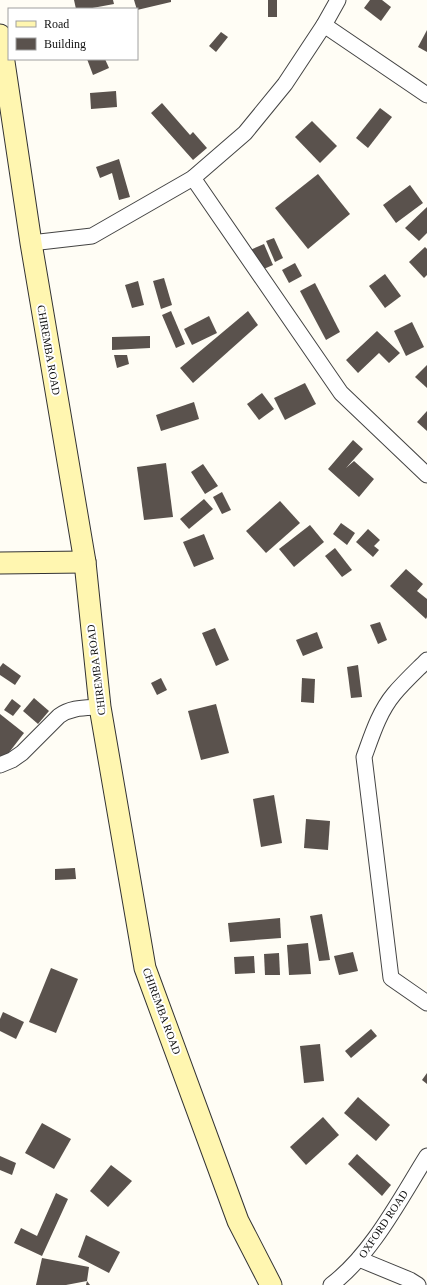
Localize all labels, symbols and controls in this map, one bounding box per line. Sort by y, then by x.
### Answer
legend [8,8,138,60]
text: Road [44,17,69,31]
text: Building [44,37,86,51]
street label: CHIREMBA ROAD [35,304,63,396]
street label: CHIREMBA ROAD [84,624,108,716]
street label: CHIREMBA ROAD [141,966,183,1056]
street label: OXFORD ROAD [356,1188,410,1260]

